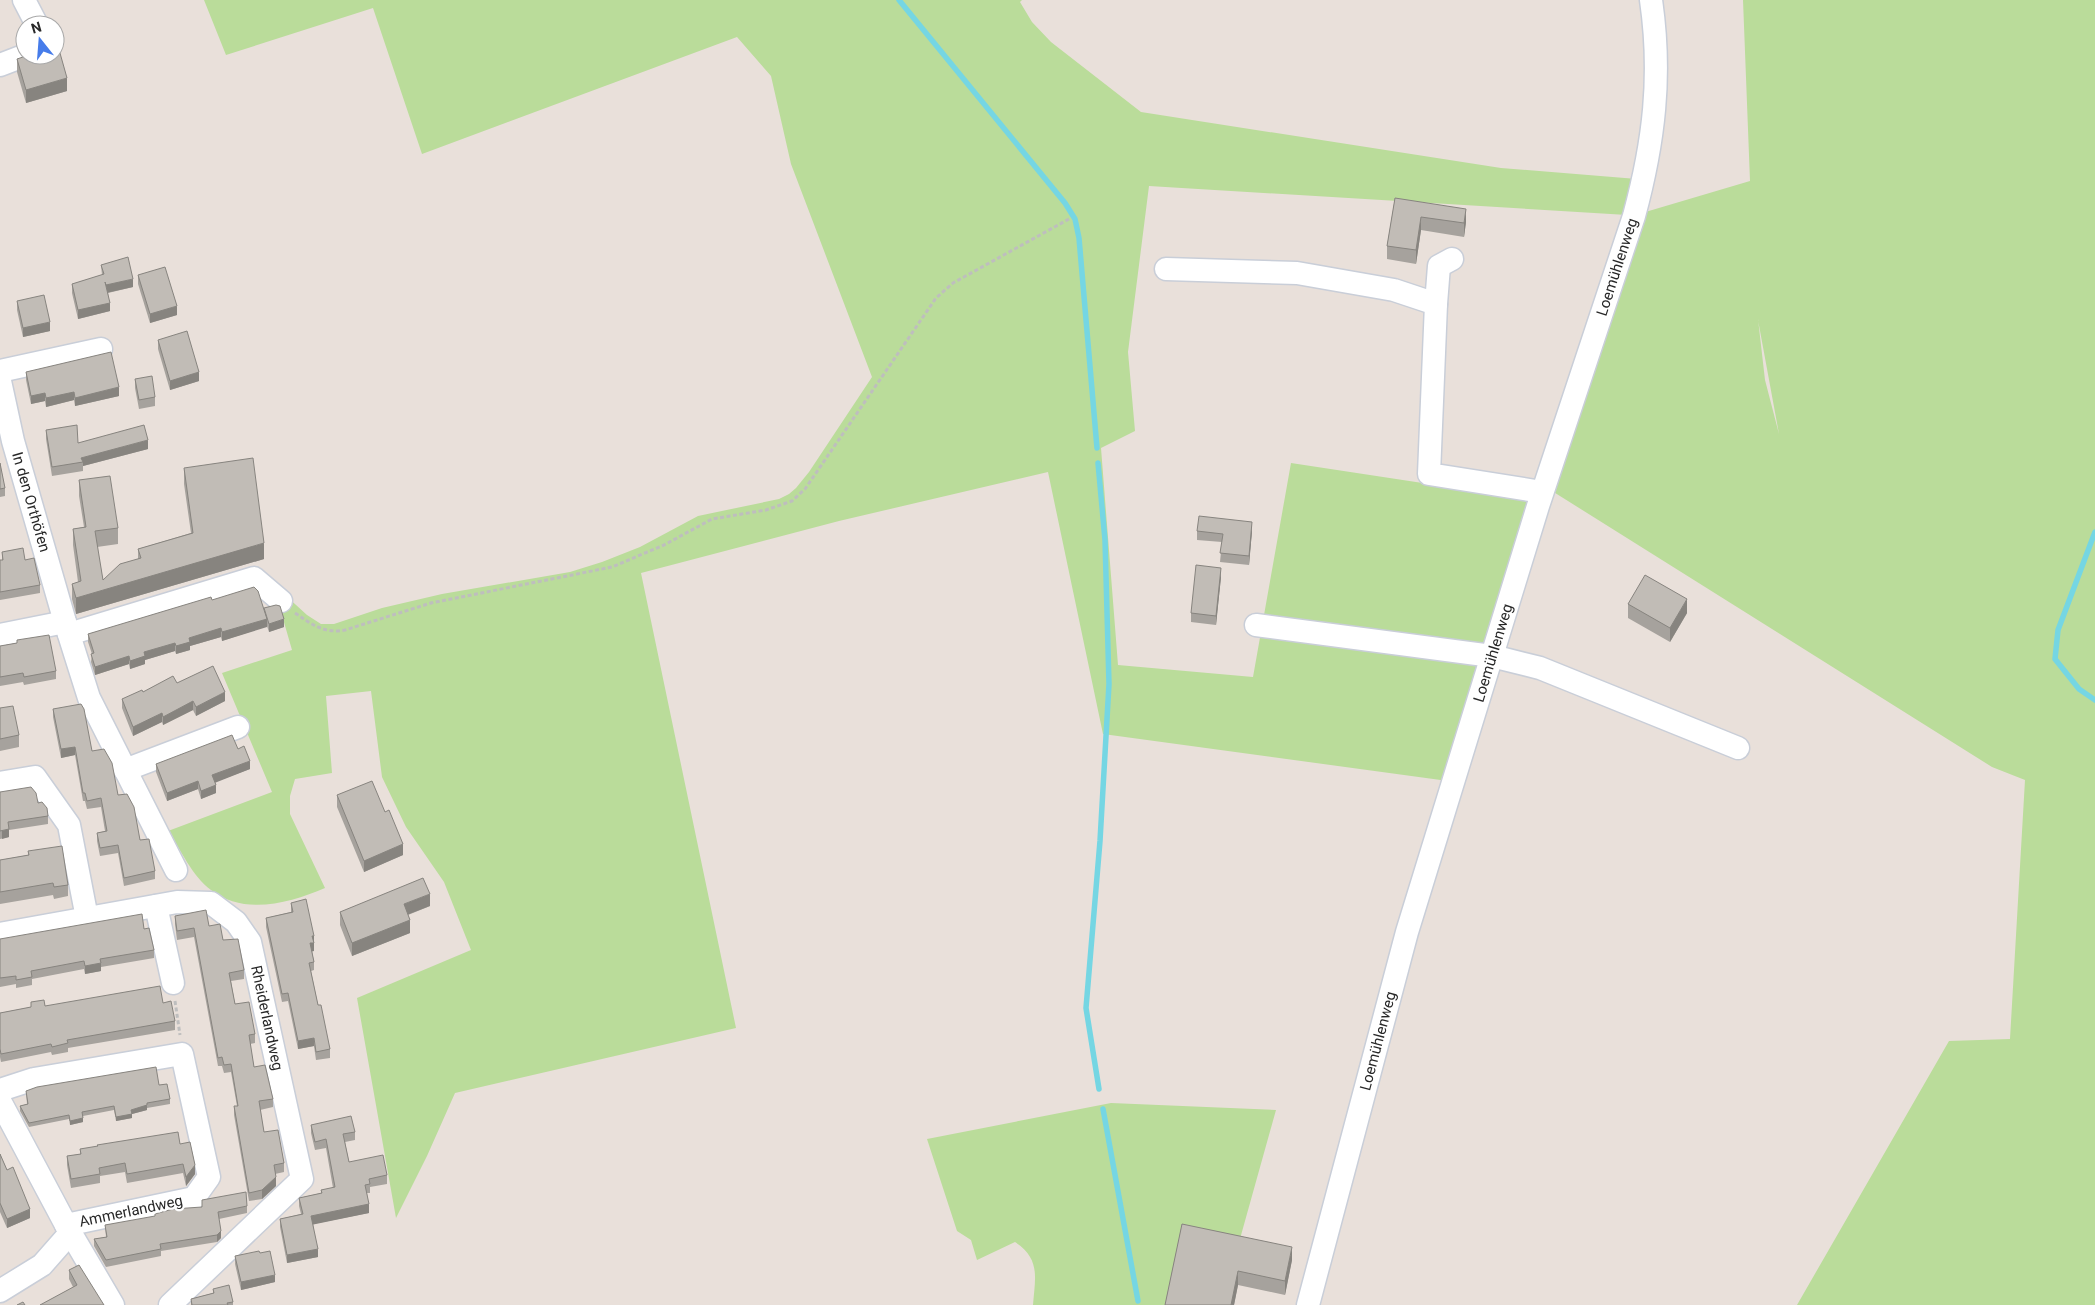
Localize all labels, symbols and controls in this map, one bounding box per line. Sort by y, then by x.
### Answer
north arrow [15,15,65,65]
text: N [29,18,43,37]
street label: Loemühlenweg [1593,216,1641,318]
street label: In den Orthöfen [8,450,54,554]
street label: Loemühlenweg [1470,602,1516,704]
street label: Rheiderlandweg [247,964,287,1072]
street label: Loemühlenweg [1356,989,1400,1093]
street label: Ammerlandweg [78,1191,184,1231]

